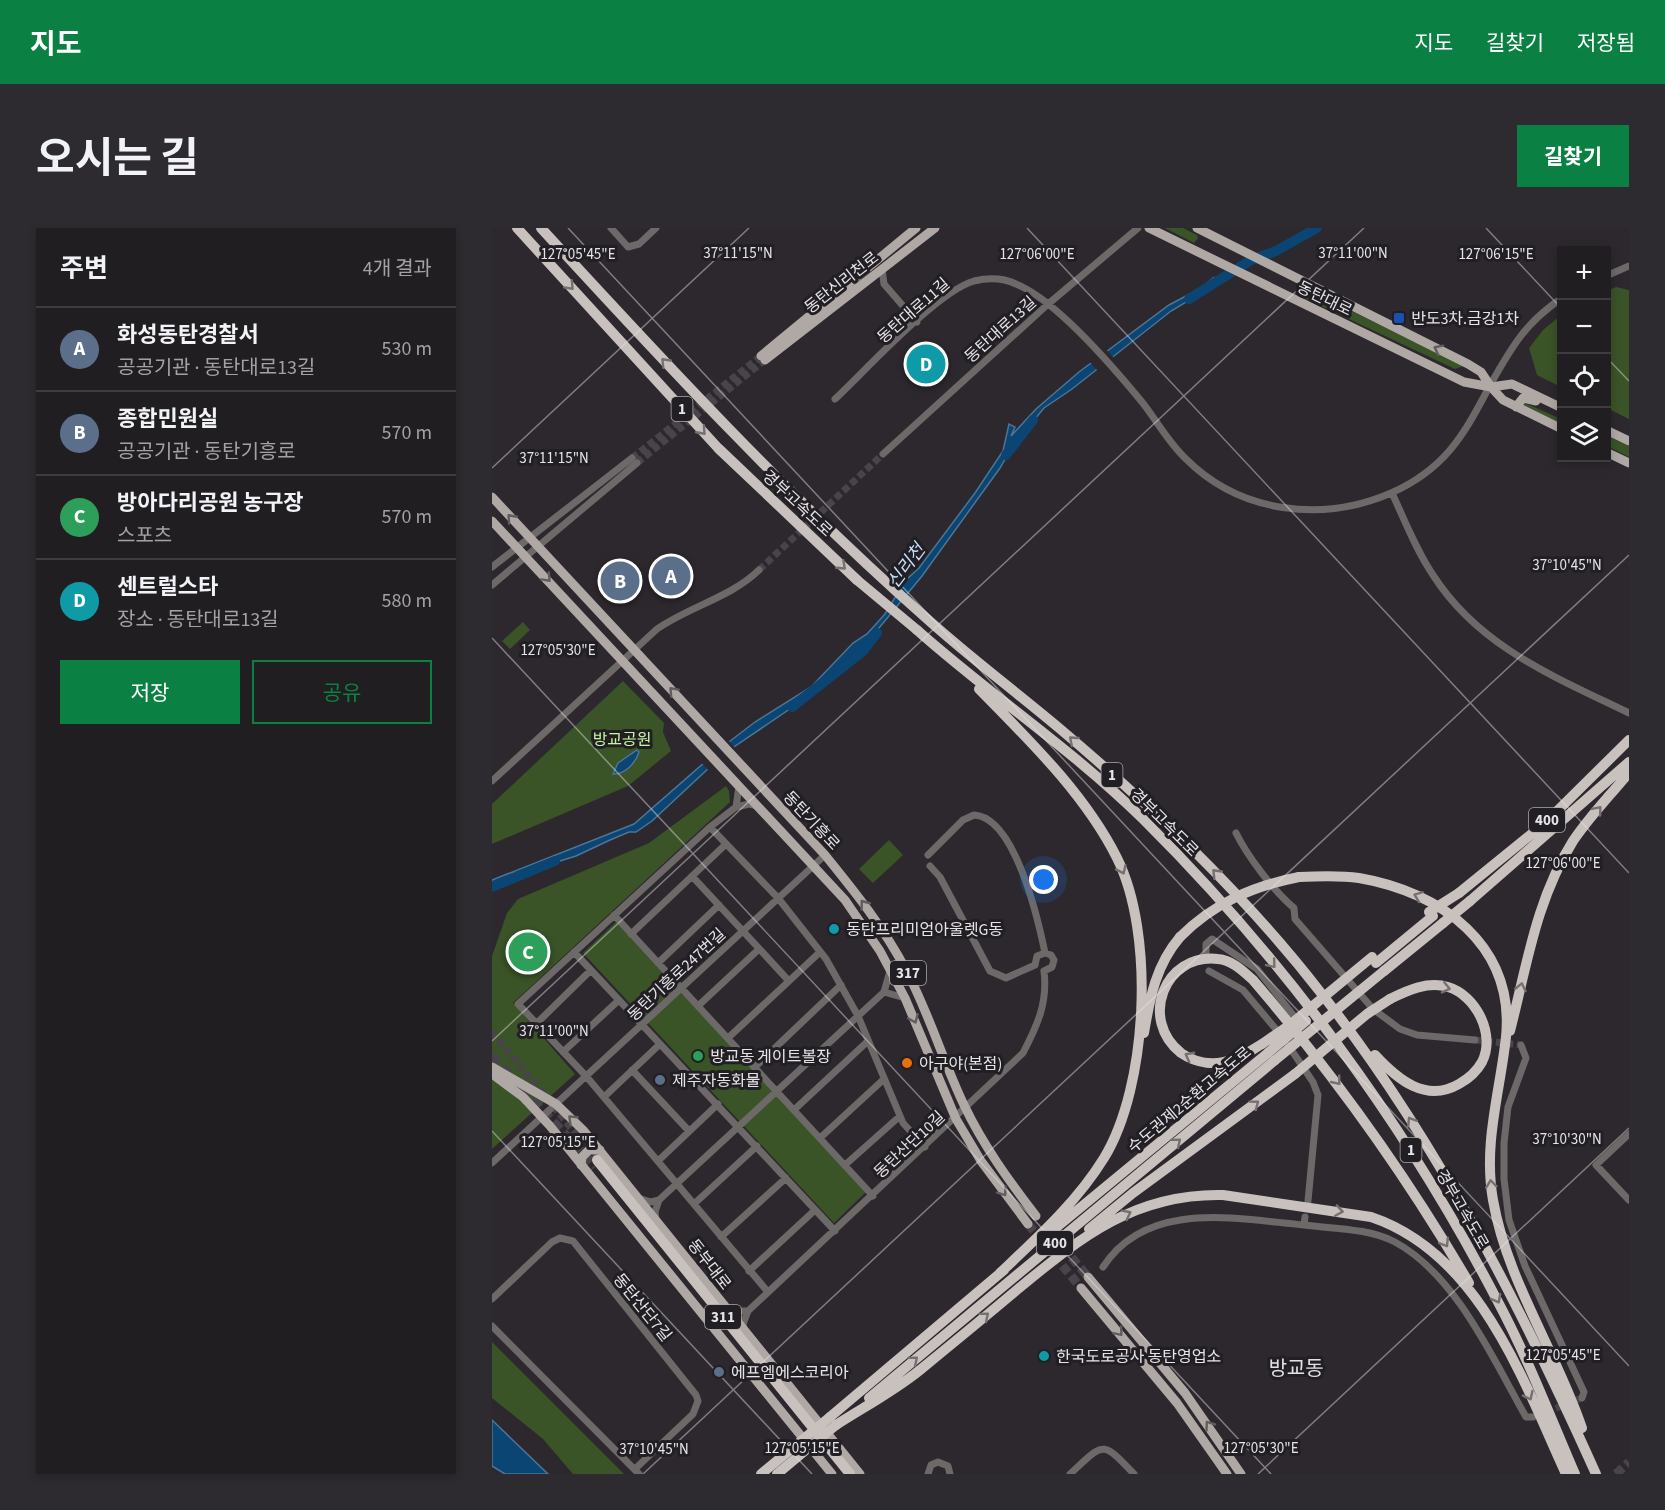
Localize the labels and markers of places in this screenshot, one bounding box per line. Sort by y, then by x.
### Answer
place label: 반도3차.금강1차 [1411,308,1519,330]
marker: 반도3차.금강1차 [1392,311,1406,325]
pin: D [906,342,946,386]
pin: A [652,554,690,598]
pin: B [600,558,640,604]
place label: 동탄프리미엄아울렛G동 [846,919,1003,941]
marker: 동탄프리미엄아울렛G동 [827,922,841,936]
pin: C [508,930,548,974]
place label: 방교동 게이트볼장 [710,1046,831,1068]
marker: 방교동 게이트볼장 [691,1049,705,1063]
place label: 아구야(본점) [919,1053,1002,1075]
marker: 아구야(본점) [900,1056,914,1070]
place label: 제주자동화물 [672,1070,760,1092]
marker: 제주자동화물 [653,1073,667,1087]
place label: 한국도로공사 동탄영업소 [1056,1346,1221,1368]
marker: 한국도로공사 동탄영업소 [1037,1349,1051,1363]
place label: 에프엠에스코리아 [731,1362,849,1384]
marker: 에프엠에스코리아 [712,1365,726,1379]

